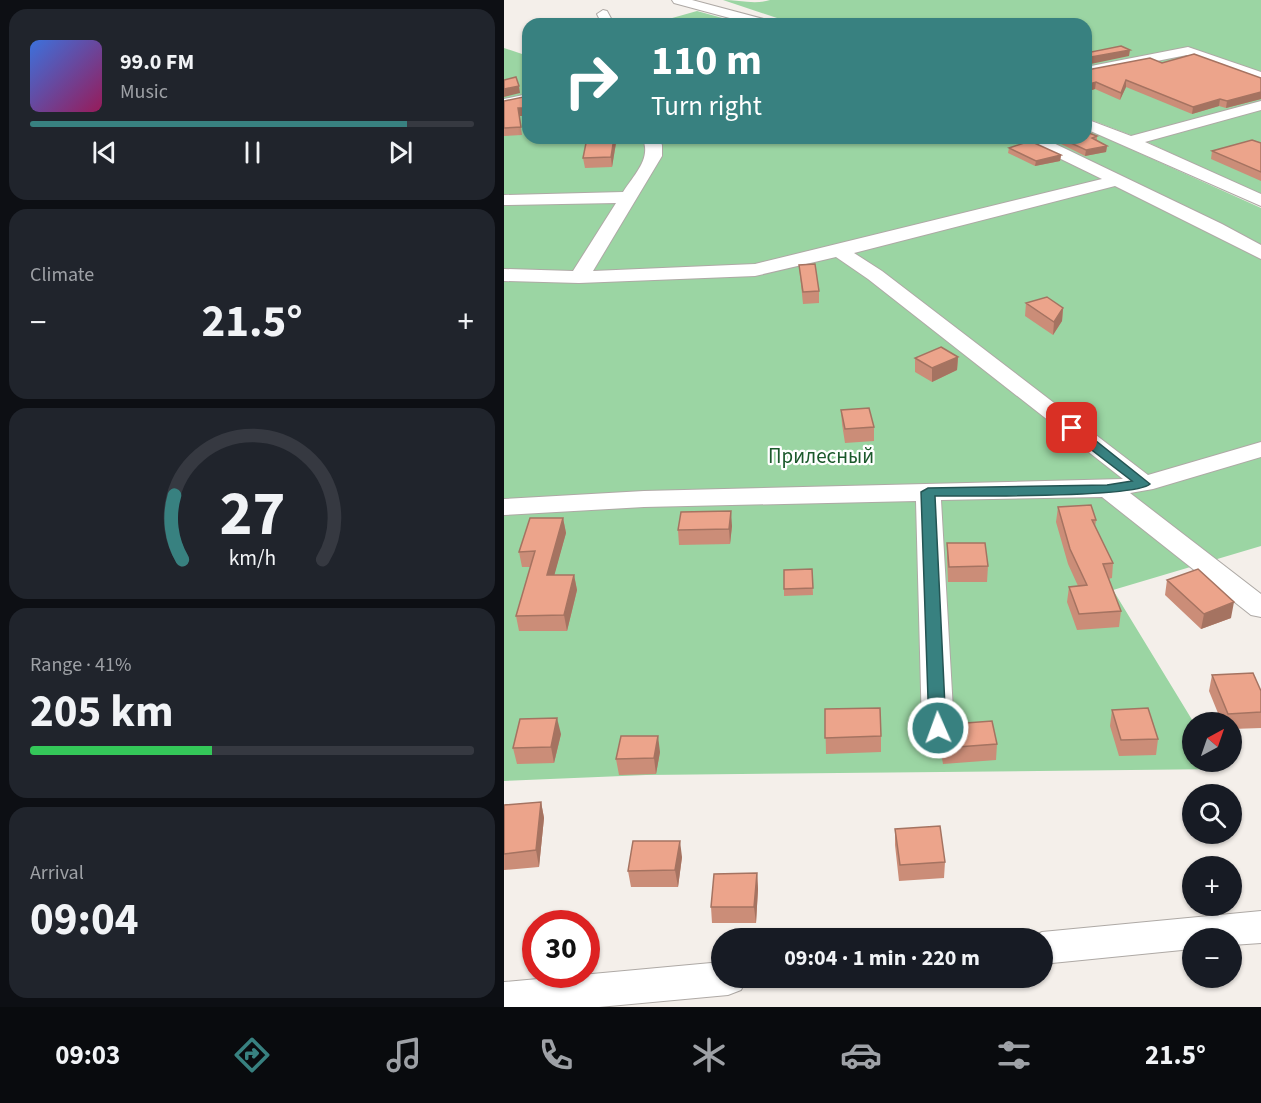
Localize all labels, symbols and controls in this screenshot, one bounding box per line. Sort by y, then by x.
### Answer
text: 110 m [651,31,762,91]
icon: right [552,42,630,120]
text: 99.0 FM [120,46,194,78]
text: Music [120,78,168,106]
text: Turn right [651,87,762,126]
icon: previous [88,136,121,169]
icon: pause [236,136,269,169]
icon: next [384,136,417,169]
text: Climate [30,261,94,289]
text: 21.5° [201,290,303,354]
text: − [30,299,46,346]
text: + [458,299,474,346]
pin [1046,402,1097,453]
icon: arrive [1055,411,1088,444]
park label: Прилесный [768,441,874,471]
text: 27 [219,471,285,560]
text: km/h [228,544,276,575]
text: Range · 41% [30,651,131,679]
text: 205 km [30,680,174,744]
position arrow [906,696,970,760]
north arrow [1182,712,1242,772]
map controls [1182,712,1242,988]
button: search [1182,784,1242,844]
button: + [1182,856,1242,916]
text: Arrival [30,859,84,887]
text: 09:04 [30,888,139,952]
speed limit sign: 30 [522,910,600,988]
button: − [1182,928,1242,988]
text: 09:04 · 1 min · 220 m [784,942,980,974]
icon: directions [231,1034,273,1076]
icon: music [383,1034,425,1076]
icon: phone [535,1034,577,1076]
icon: climate [688,1034,730,1076]
icon: car [840,1034,882,1076]
icon: filters [993,1034,1035,1076]
text: 09:03 [55,1036,120,1075]
text: 21.5° [1145,1036,1206,1075]

